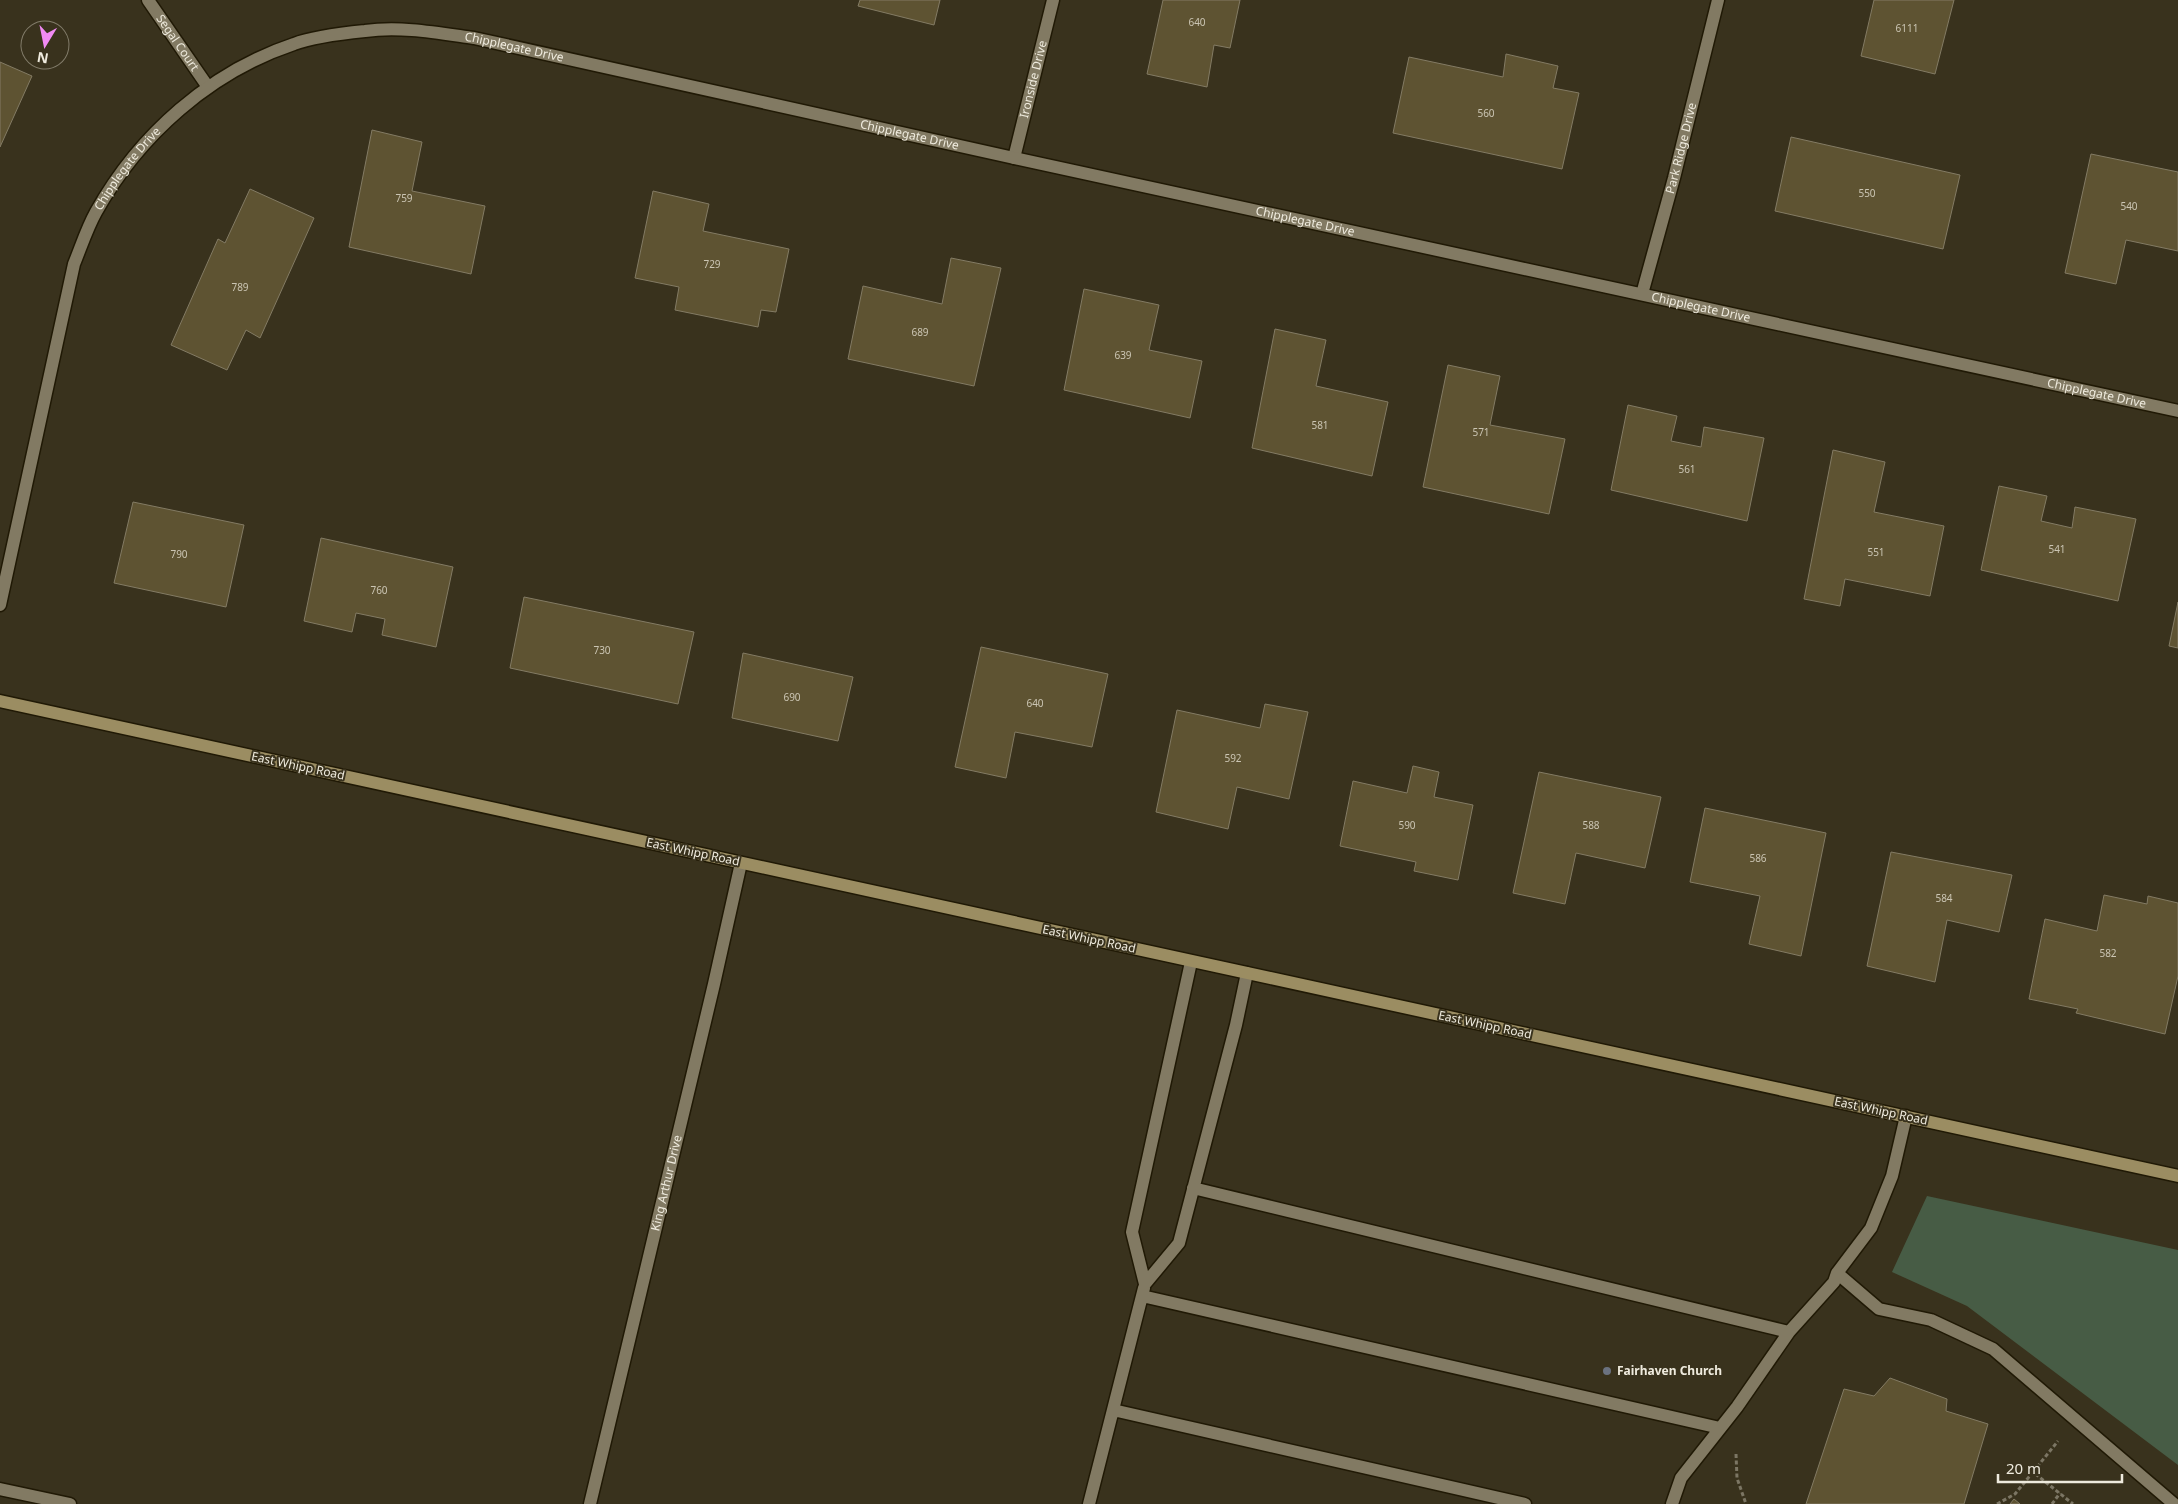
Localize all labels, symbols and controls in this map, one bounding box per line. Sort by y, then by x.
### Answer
street label: Segal Court [152,11,204,75]
house number: 640 [1188,15,1206,29]
north arrow [20,20,70,70]
house number: 6111 [1896,21,1918,35]
street label: Chipplegate Drive [464,28,566,66]
street label: Ironside Drive [1015,38,1051,120]
text: N [35,48,50,69]
street label: Park Ridge Drive [1661,100,1700,196]
house number: 560 [1477,106,1495,120]
street label: Chipplegate Drive [859,115,961,154]
street label: Chipplegate Drive [90,123,164,213]
house number: 550 [1858,186,1876,200]
house number: 759 [395,191,413,205]
house number: 540 [2120,199,2138,213]
street label: Chipplegate Drive [1254,202,1357,240]
house number: 729 [703,257,721,271]
house number: 789 [231,280,249,294]
street label: Chipplegate Drive [1650,288,1752,326]
house number: 689 [911,325,929,339]
house number: 639 [1114,348,1132,362]
street label: Chipplegate Drive [2046,374,2148,412]
house number: 581 [1311,418,1329,432]
house number: 571 [1472,425,1490,439]
house number: 561 [1678,462,1696,476]
house number: 541 [2048,542,2066,556]
house number: 551 [1867,545,1885,559]
house number: 790 [170,547,188,561]
house number: 760 [370,583,388,597]
house number: 730 [593,643,611,657]
house number: 690 [783,690,801,704]
house number: 640 [1026,696,1044,710]
street label: East Whipp Road [250,747,346,784]
house number: 592 [1224,751,1242,765]
house number: 590 [1398,818,1416,832]
house number: 588 [1582,818,1600,832]
street label: East Whipp Road [645,833,741,870]
house number: 586 [1749,851,1767,865]
house number: 584 [1935,891,1953,905]
street label: East Whipp Road [1041,920,1137,957]
house number: 582 [2099,946,2117,960]
street label: East Whipp Road [1437,1006,1533,1043]
street label: East Whipp Road [1833,1092,1929,1129]
street label: King Arthur Drive [646,1133,686,1233]
place label: Fairhaven Church [1617,1362,1722,1379]
marker: Fairhaven Church [1601,1365,1613,1377]
scale bar [1998,1452,2122,1484]
text: 20 m [2006,1458,2041,1478]

